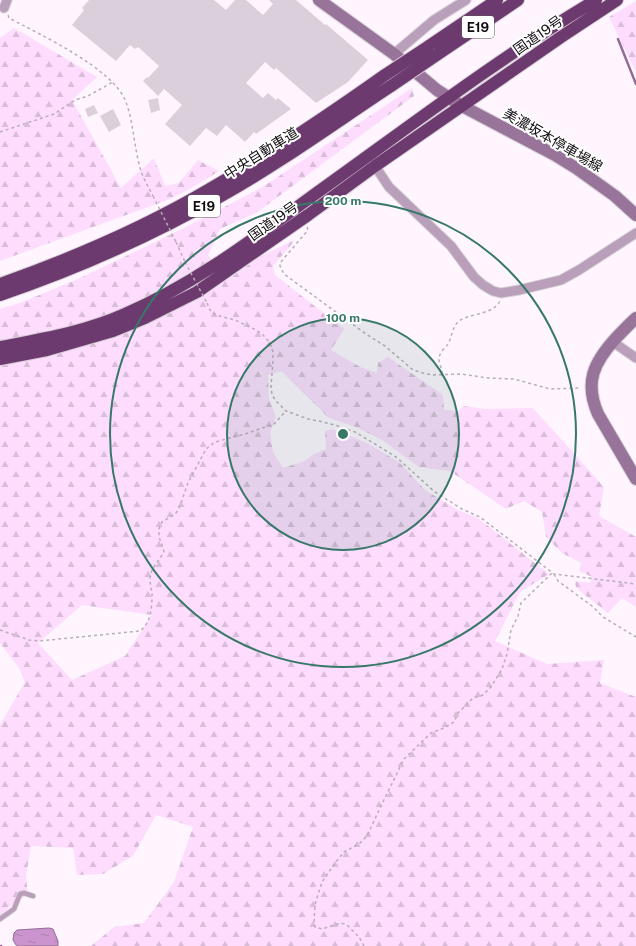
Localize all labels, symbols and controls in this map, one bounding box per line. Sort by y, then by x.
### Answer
street label: 国道19号 [510,12,566,58]
road number: E19 [462,16,494,38]
street label: 美濃坂本停車場線 [501,105,605,175]
street label: 中央自動車道 [221,124,301,182]
text: 200 m [325,194,361,208]
road number: E19 [188,195,220,217]
street label: 国道19号 [245,198,301,244]
text: 100 m [326,311,360,325]
centre of rings [336,427,350,441]

